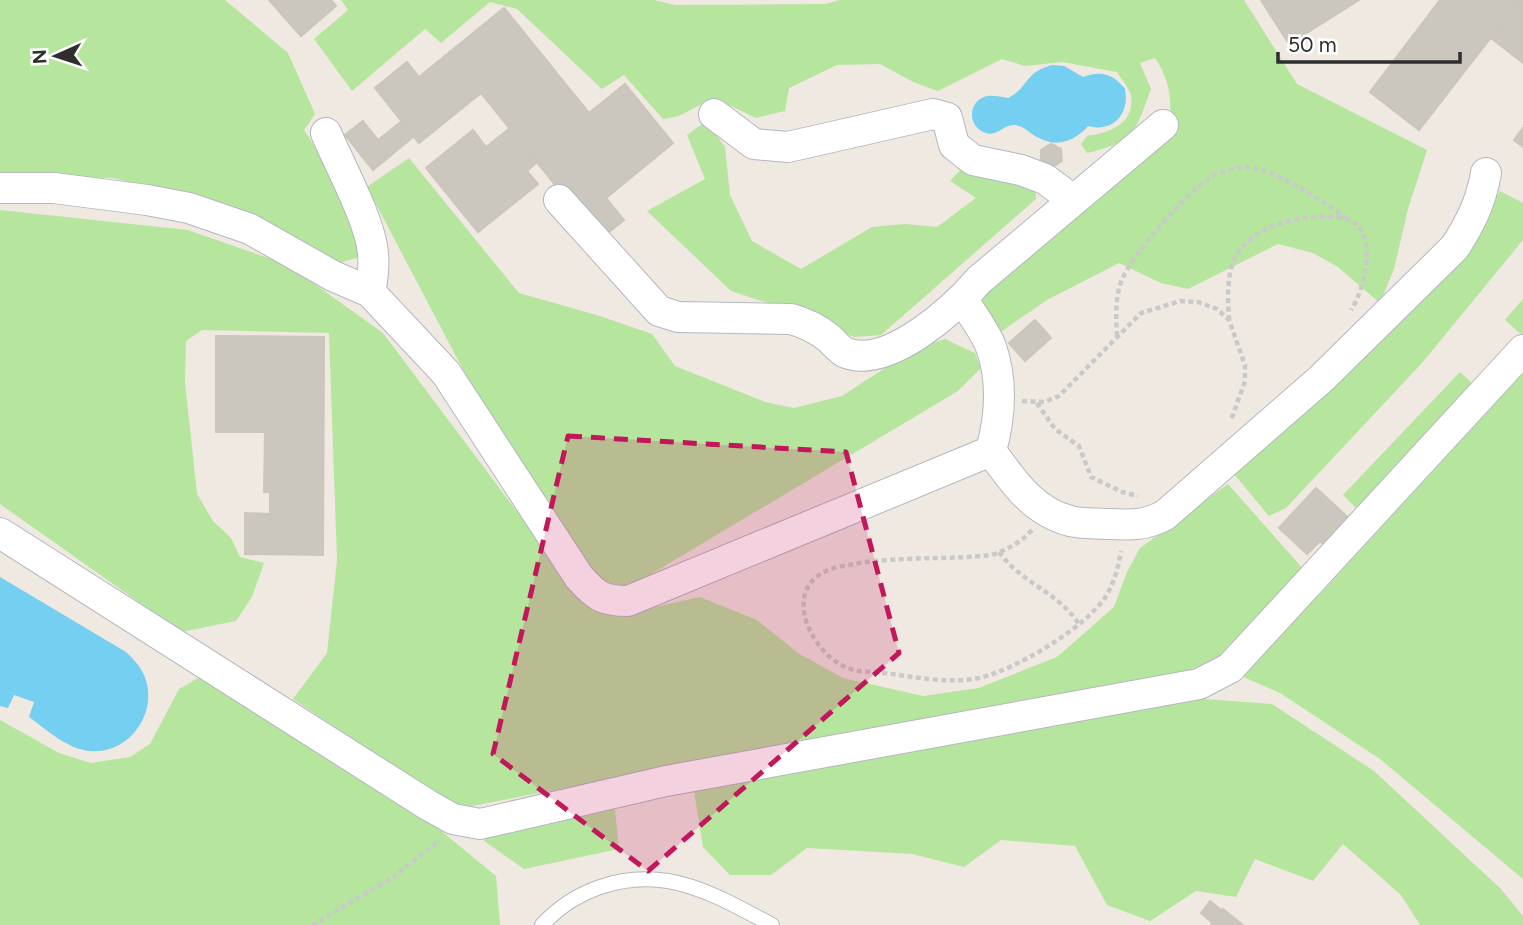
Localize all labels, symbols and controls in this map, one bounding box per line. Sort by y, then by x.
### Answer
north arrow [21,21,91,91]
scale bar [1278,21,1460,65]
text: 50 m [1288,32,1337,57]
text: N [28,49,51,65]

